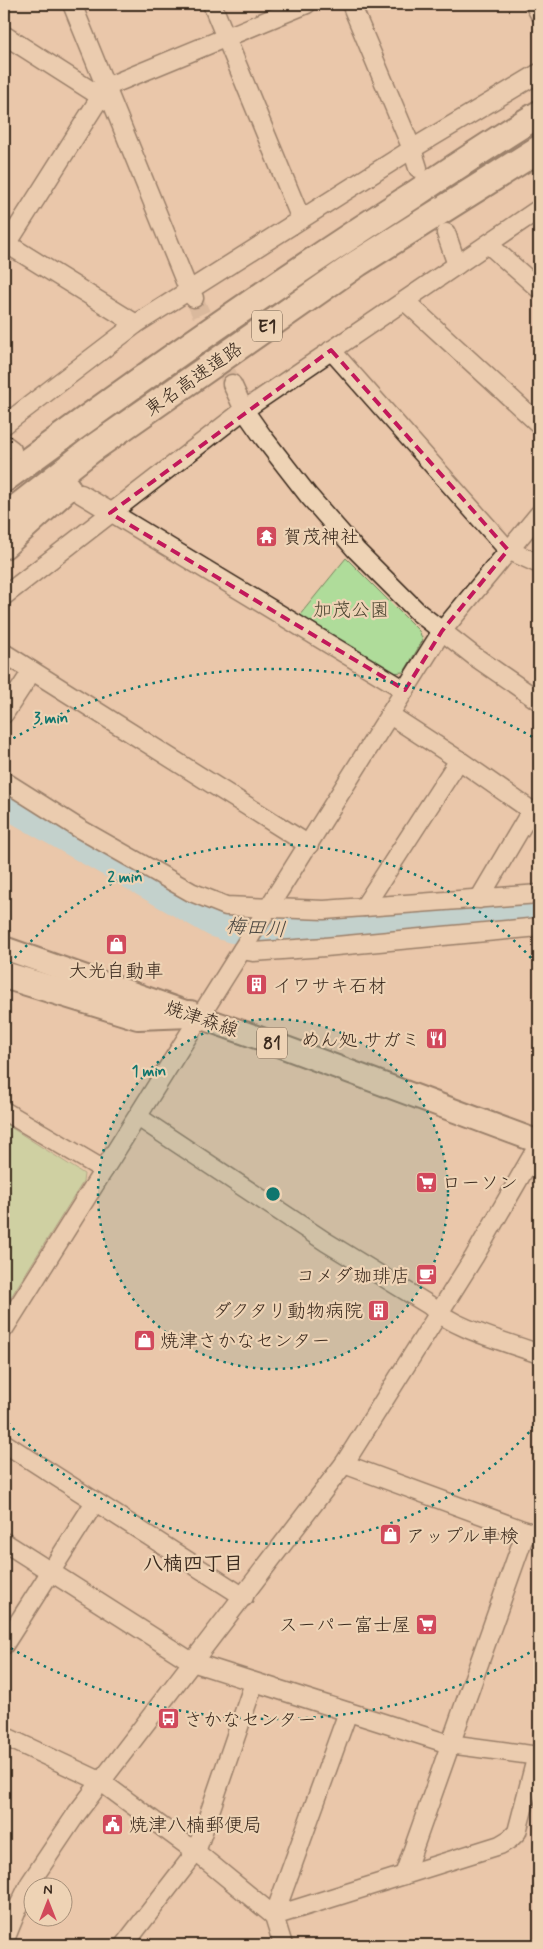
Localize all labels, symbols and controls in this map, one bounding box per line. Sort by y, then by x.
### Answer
road number: E1 [252,310,282,342]
street label: 東名高速道路 [140,336,248,422]
temple icon: 賀茂神社 [255,524,279,548]
place label: 賀茂神社 [283,525,359,550]
park label: 加茂公園 [313,598,389,623]
text: 3 min [34,709,68,729]
text: 2 min [107,868,143,888]
water label: 梅田川 [225,913,287,944]
shop icon: 大光自動車 [104,932,128,956]
place label: 大光自動車 [68,959,164,984]
building icon: イワサキ石材 [245,973,269,997]
place label: イワサキ石材 [273,974,387,999]
street label: 焼津森線 [162,995,242,1044]
restaurant icon: めん処 サガミ [424,1027,448,1051]
road number: 81 [257,1028,287,1058]
place label: めん処 サガミ [301,1028,420,1053]
text: 1 min [132,1062,166,1082]
supermarket icon: ローソン [414,1170,438,1194]
place label: ローソン [442,1171,518,1196]
centre of rings [264,1185,282,1203]
cafe icon: コメダ珈琲店 [414,1263,438,1287]
place label: コメダ珈琲店 [296,1264,410,1289]
building icon: ダクタリ動物病院 [367,1298,391,1322]
place label: ダクタリ動物病院 [213,1299,363,1324]
shop icon: 焼津さかなセンター [132,1328,156,1352]
place label: 焼津さかなセンター [160,1329,330,1354]
shop icon: アップル車検 [378,1523,402,1547]
place label: アップル車検 [406,1524,519,1549]
district label: 八楠四丁目 [143,1551,243,1578]
supermarket icon: スーパー富士屋 [415,1612,439,1636]
place label: スーパー富士屋 [279,1613,411,1638]
bus stop icon: さかなセンター [156,1707,180,1731]
place label: さかなセンター [184,1708,316,1733]
public building icon: 焼津八楠郵便局 [101,1812,125,1836]
place label: 焼津八楠郵便局 [129,1813,262,1838]
north arrow [22,1876,72,1926]
text: N [43,1881,53,1899]

